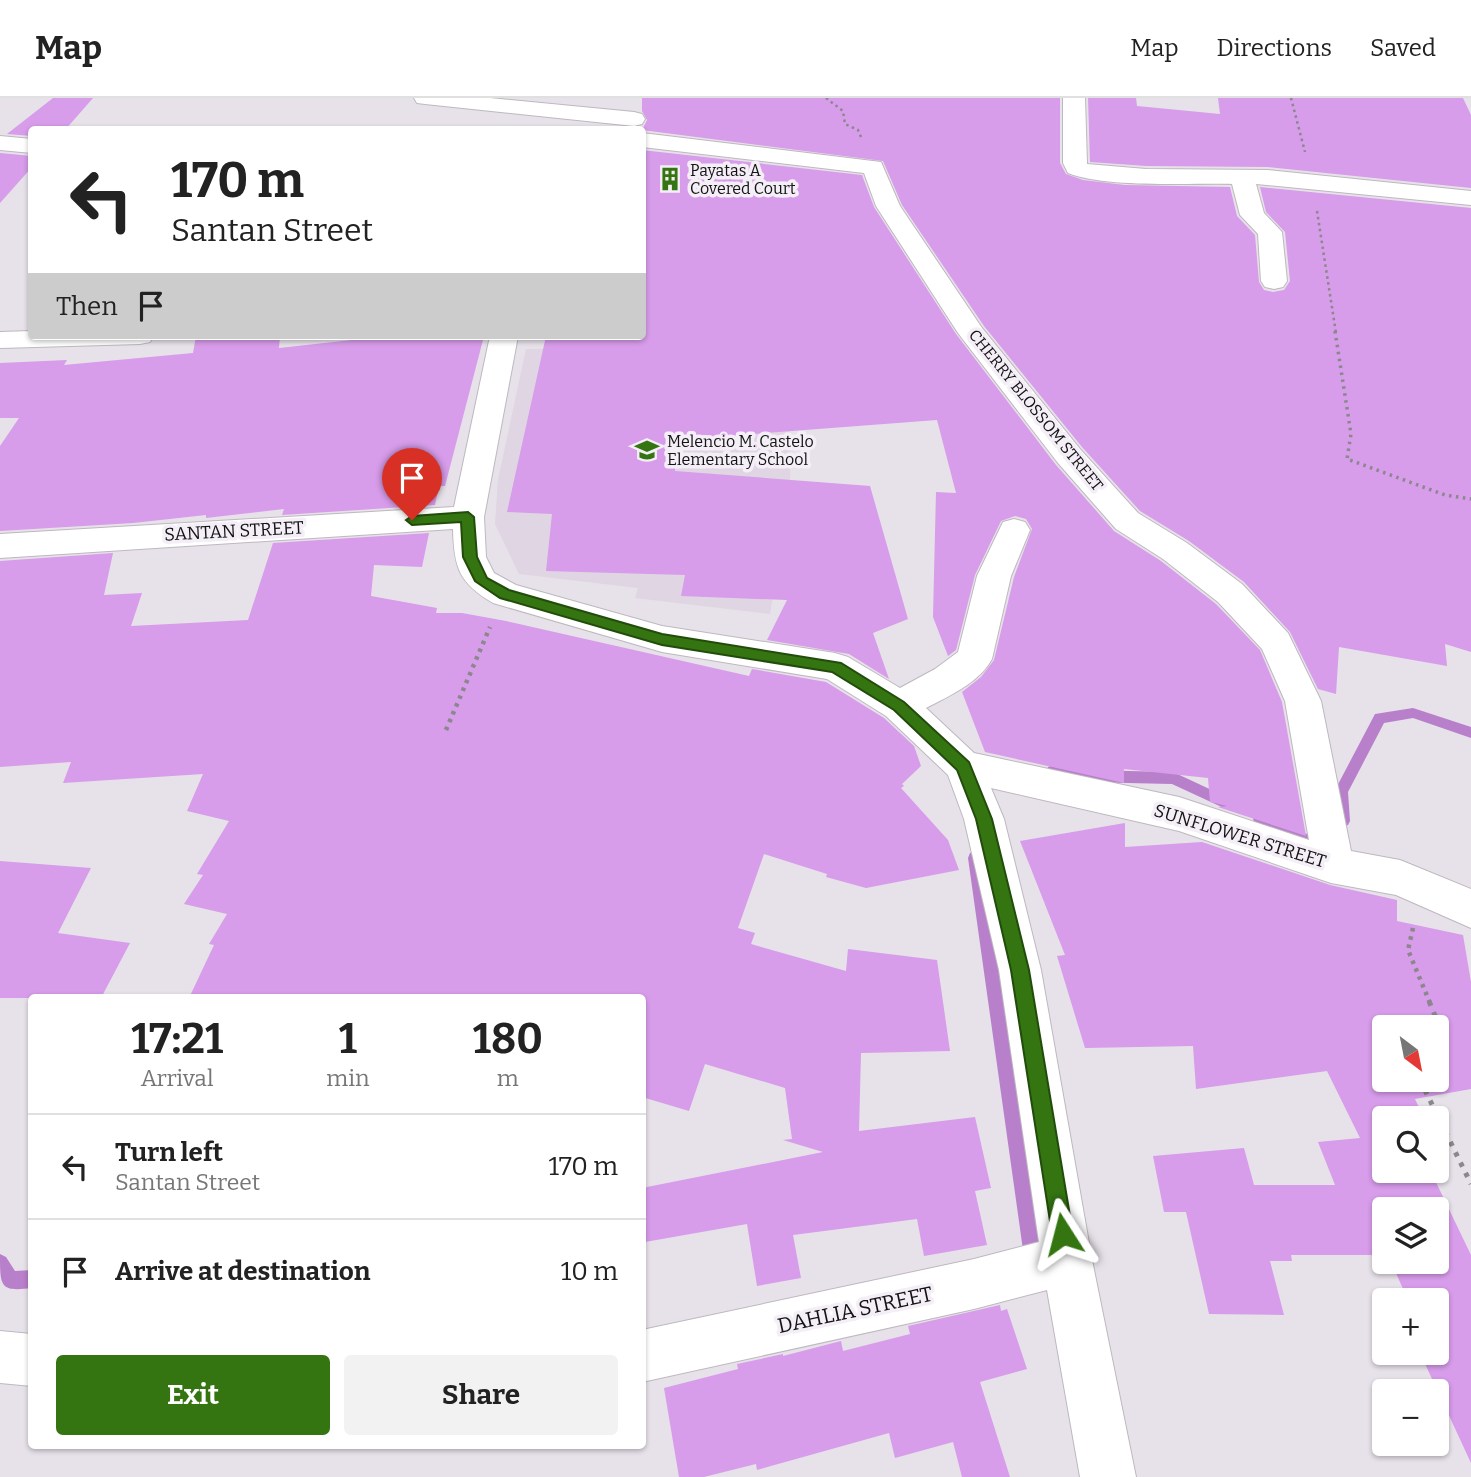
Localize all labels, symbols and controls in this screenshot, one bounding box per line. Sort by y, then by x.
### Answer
text: Map [35,28,102,68]
text: Map [1130,34,1179,62]
text: Directions [1217,34,1332,62]
text: Saved [1370,34,1436,62]
text: 170 m [171,151,304,210]
icon: left [56,154,147,245]
place label: Payatas A Covered Court [690,161,796,198]
building icon: Payatas A Covered Court [656,165,684,193]
text: Santan Street [171,211,373,249]
icon: arrive [132,287,170,325]
text: Then [56,291,118,322]
street label: CHERRY BLOSSOM STREET [965,325,1107,495]
place label: Melencio M. Castelo Elementary School [667,432,814,469]
school or university icon: Melencio M. Castelo Elementary School [633,436,661,464]
pin [382,448,442,520]
icon: arrive [393,459,431,497]
street label: SANTAN STREET [164,516,305,546]
street label: SUNFLOWER STREET [1151,799,1329,873]
text: 17:21 [131,1014,223,1064]
text: 1 [339,1014,357,1064]
text: 180 [473,1014,543,1064]
north arrow [1372,1015,1449,1092]
map controls [1372,1015,1449,1456]
text: Arrival [141,1064,214,1092]
text: min [326,1064,370,1092]
text: m [497,1064,519,1092]
button: search [1372,1106,1449,1183]
text: Turn left [115,1137,223,1168]
icon: left [56,1148,94,1186]
text: 170 m [548,1151,618,1182]
text: Santan Street [115,1168,260,1196]
position arrow [1026,1197,1100,1271]
button: layers [1372,1197,1449,1274]
icon: arrive [56,1253,94,1291]
text: Arrive at destination [115,1256,370,1287]
text: 10 m [561,1256,618,1287]
street label: DAHLIA STREET [775,1281,935,1339]
button: + [1372,1288,1449,1365]
button: Exit [56,1355,330,1435]
button: Share [344,1355,618,1435]
button: − [1372,1379,1449,1456]

